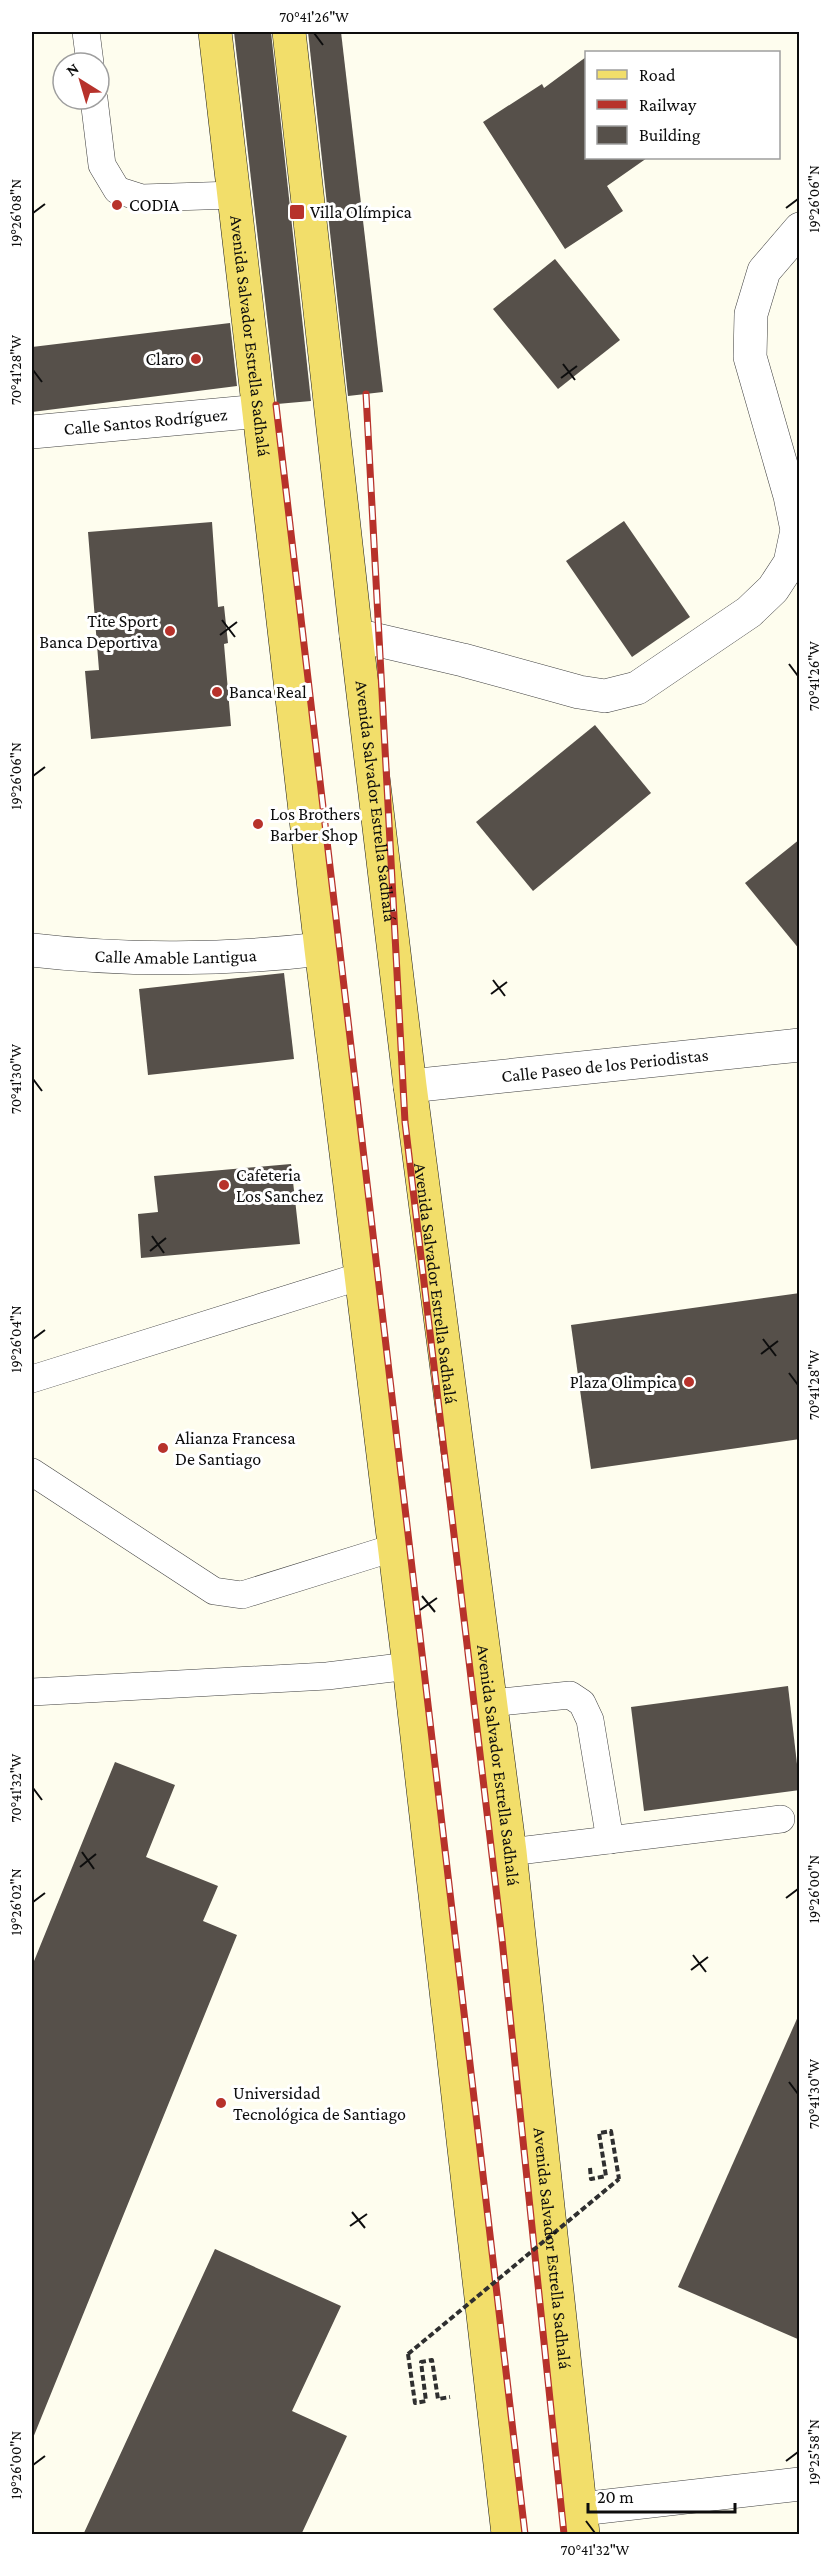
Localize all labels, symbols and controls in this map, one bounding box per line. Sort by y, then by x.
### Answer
text: 70°41'26"W [279,9,349,25]
north arrow [51,51,111,111]
legend [585,51,780,159]
text: N [63,59,82,79]
text: Road [639,65,676,85]
text: Railway [639,95,697,115]
text: Building [639,125,701,145]
text: 19°26'06"N [806,165,822,233]
text: 19°26'08"N [8,179,24,247]
place label: CODIA [129,195,180,215]
marker: CODIA [110,198,124,212]
place label: Villa Olímpica [310,202,412,222]
marker: Villa Olímpica [288,203,306,221]
street label: Avenida Salvador Estrella Sadhalá [226,214,274,458]
text: 70°41'28"W [8,335,24,405]
place label: Claro [145,349,184,369]
marker: Claro [189,352,203,366]
street label: Calle Santos Rodríguez [63,404,229,439]
place label: Tite Sport Banca Deportiva [39,611,159,652]
marker: Tite Sport Banca Deportiva [163,624,177,638]
text: 70°41'26"W [806,641,822,711]
street label: Avenida Salvador Estrella Sadhalá [352,679,400,923]
place label: Banca Real [229,682,307,702]
marker: Banca Real [210,685,224,699]
text: 19°26'06"N [8,742,24,810]
place label: Los Brothers Barber Shop [270,804,360,845]
marker: Los Brothers Barber Shop [251,817,265,831]
street label: Calle Amable Lantigua [94,945,257,968]
text: 70°41'30"W [8,1044,24,1114]
street label: Calle Paseo de los Periodistas [500,1045,710,1086]
street label: Avenida Salvador Estrella Sadhalá [410,1162,461,1405]
place label: Cafeteria Los Sanchez [236,1165,324,1206]
marker: Cafeteria Los Sanchez [217,1178,231,1192]
text: 19°26'04"N [8,1305,24,1373]
text: 70°41'28"W [806,1350,822,1420]
place label: Plaza Olimpica [570,1372,677,1392]
marker: Plaza Olimpica [682,1375,696,1389]
place label: Alianza Francesa De Santiago [175,1428,296,1469]
marker: Alianza Francesa De Santiago [156,1441,170,1455]
street label: Avenida Salvador Estrella Sadhalá [473,1644,524,1887]
text: 70°41'32"W [8,1753,24,1822]
text: 19°26'00"N [806,1855,822,1923]
text: 19°26'02"N [8,1868,24,1936]
text: 70°41'30"W [806,2059,822,2129]
place label: Universidad Tecnológica de Santiago [233,2083,406,2124]
marker: Universidad Tecnológica de Santiago [214,2096,228,2110]
street label: Avenida Salvador Estrella Sadhalá [530,2126,575,2370]
text: 19°25'58"N [806,2419,822,2485]
text: 19°26'00"N [8,2431,24,2499]
scale bar [588,2476,735,2514]
text: 20 m [597,2487,634,2507]
text: 70°41'32"W [561,2542,630,2558]

